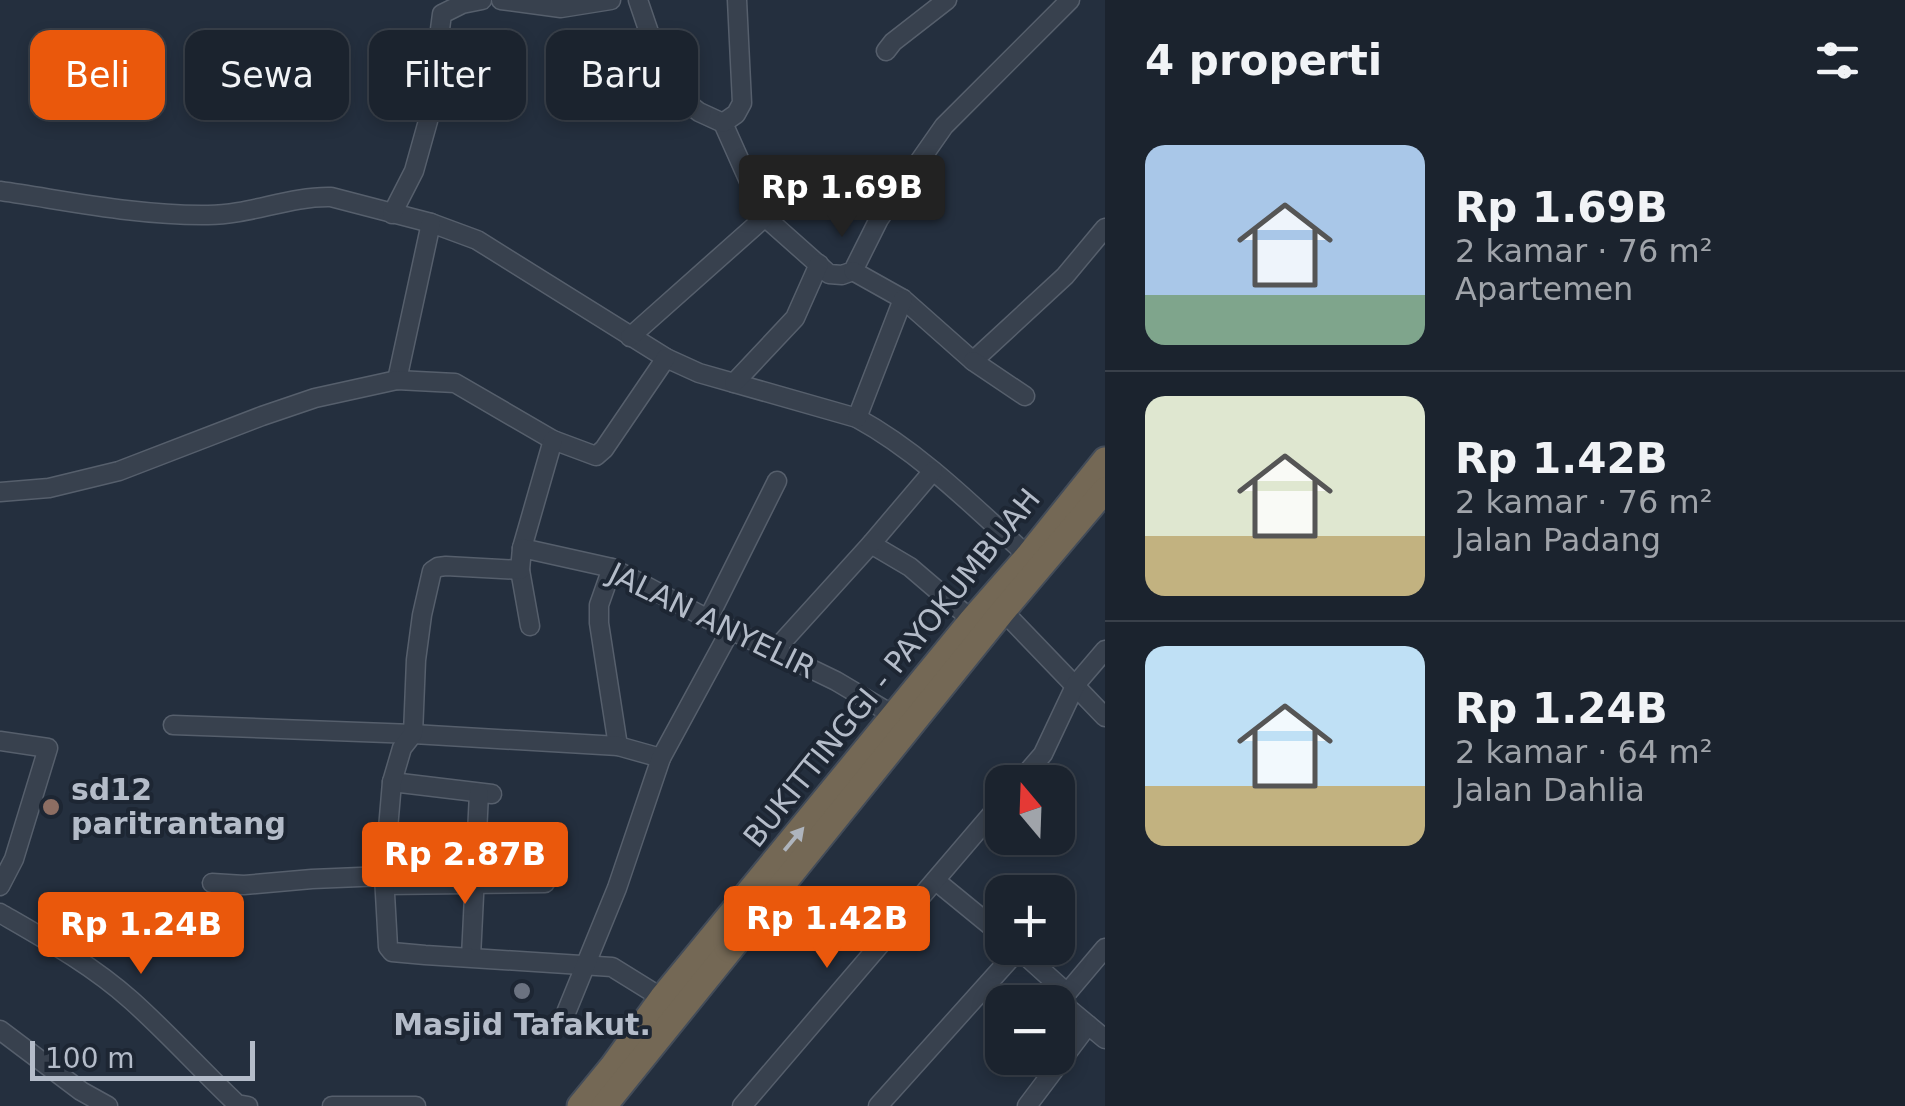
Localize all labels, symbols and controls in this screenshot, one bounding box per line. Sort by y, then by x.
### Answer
chip: Beli [30,30,165,120]
chip: Sewa [185,30,349,120]
chip: Filter [369,30,526,120]
chip: Baru [546,30,698,120]
icon: filters [1810,33,1865,88]
text: 4 properti [1145,36,1382,85]
pin: Rp 1.69B [739,155,945,240]
text: Rp 1.69B [761,168,923,206]
text: Rp 1.69B [1455,183,1668,232]
icon: home [1225,185,1345,305]
text: 2 kamar · 76 m² [1455,232,1712,270]
text: Apartemen [1455,270,1633,308]
text: Rp 1.42B [1455,434,1668,483]
icon: home [1225,436,1345,556]
street label: BUKITTINGGI - PAYOKUMBUAH [736,482,1047,854]
text: 2 kamar · 76 m² [1455,483,1712,521]
text: Jalan Padang [1455,521,1661,559]
street label: JALAN ANYELIR [601,555,821,686]
text: Rp 1.24B [1455,684,1668,733]
icon: home [1225,686,1345,806]
text: 2 kamar · 64 m² [1455,733,1712,771]
north arrow [985,765,1075,855]
map controls [985,765,1075,1075]
text: Jalan Dahlia [1455,771,1645,809]
place label: sd12 paritrantang [71,772,286,841]
marker: sd12 paritrantang [40,796,62,818]
pin: Rp 2.87B [362,822,568,907]
one-way arrow [783,826,804,851]
text: Rp 2.87B [384,835,546,873]
button: + [985,875,1075,965]
pin: Rp 1.42B [724,886,930,971]
pin: Rp 1.24B [38,892,244,977]
text: Rp 1.42B [746,899,908,937]
text: Rp 1.24B [60,905,222,943]
marker: Masjid Tafakut. [511,980,533,1002]
button: − [985,985,1075,1075]
place label: Masjid Tafakut. [393,1007,651,1042]
scale bar [30,1036,255,1080]
text: 100 m [45,1042,135,1075]

